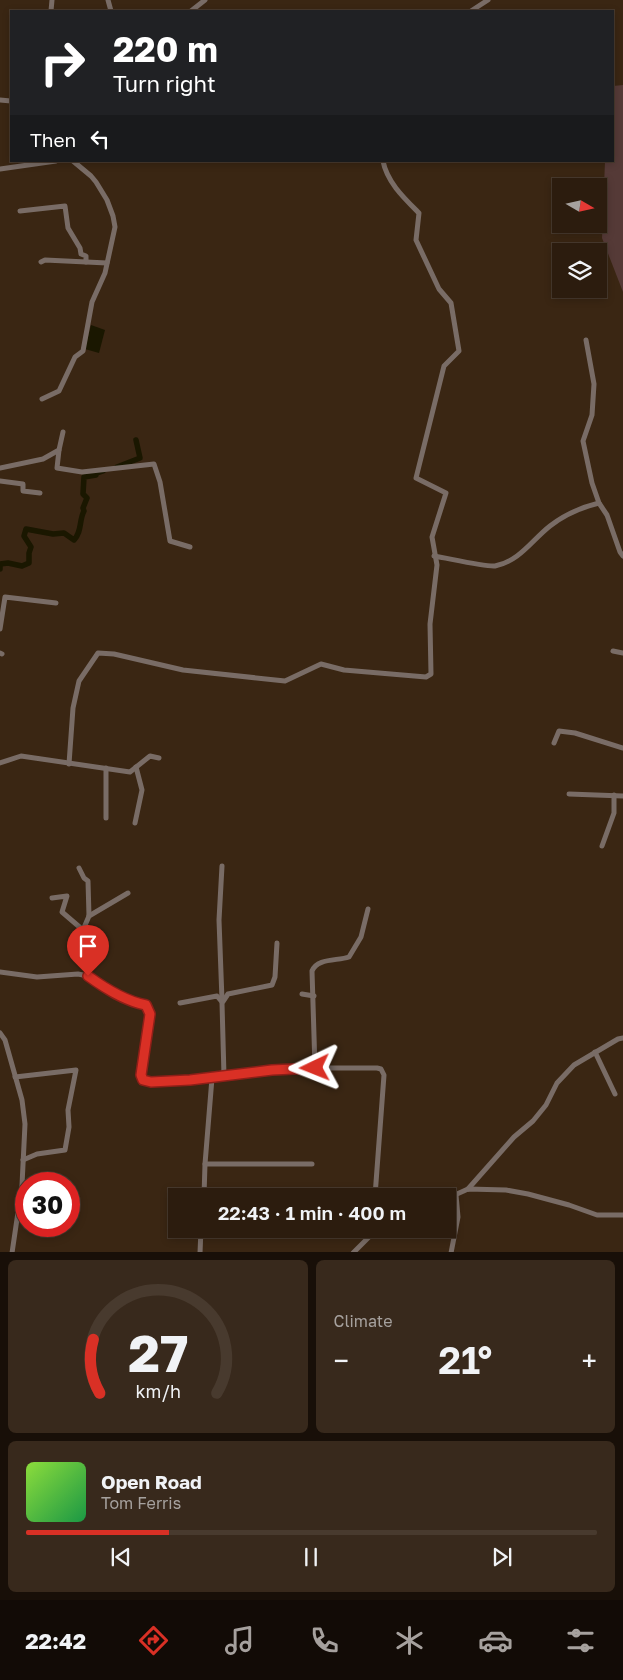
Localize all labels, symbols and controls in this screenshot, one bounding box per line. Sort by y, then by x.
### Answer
text: 220 m [113,28,218,70]
icon: right [30,30,95,95]
text: Turn right [113,70,216,97]
icon: left [86,125,114,153]
text: Then [30,128,76,151]
north arrow [552,178,608,232]
map controls [552,178,607,298]
button: layers [552,243,607,298]
pin [67,925,109,976]
icon: arrive [74,932,102,960]
position arrow [288,1041,340,1093]
speed limit sign: 30 [15,1172,80,1237]
text: 22:43 · 1 min · 400 m [218,1201,406,1224]
text: Climate [334,1311,393,1331]
text: 27 [128,1321,188,1383]
text: 21° [438,1337,492,1382]
text: − [334,1344,349,1377]
text: + [582,1344,597,1377]
text: km/h [135,1380,180,1402]
text: Open Road [101,1470,202,1493]
text: Tom Ferris [101,1493,181,1513]
icon: previous [107,1543,135,1571]
icon: pause [297,1543,325,1571]
icon: next [488,1543,516,1571]
icon: directions [136,1623,171,1658]
icon: music [222,1623,257,1658]
icon: phone [307,1623,342,1658]
icon: climate [392,1623,427,1658]
icon: car [478,1623,513,1658]
icon: filters [563,1623,598,1658]
text: 22:42 [25,1627,86,1654]

